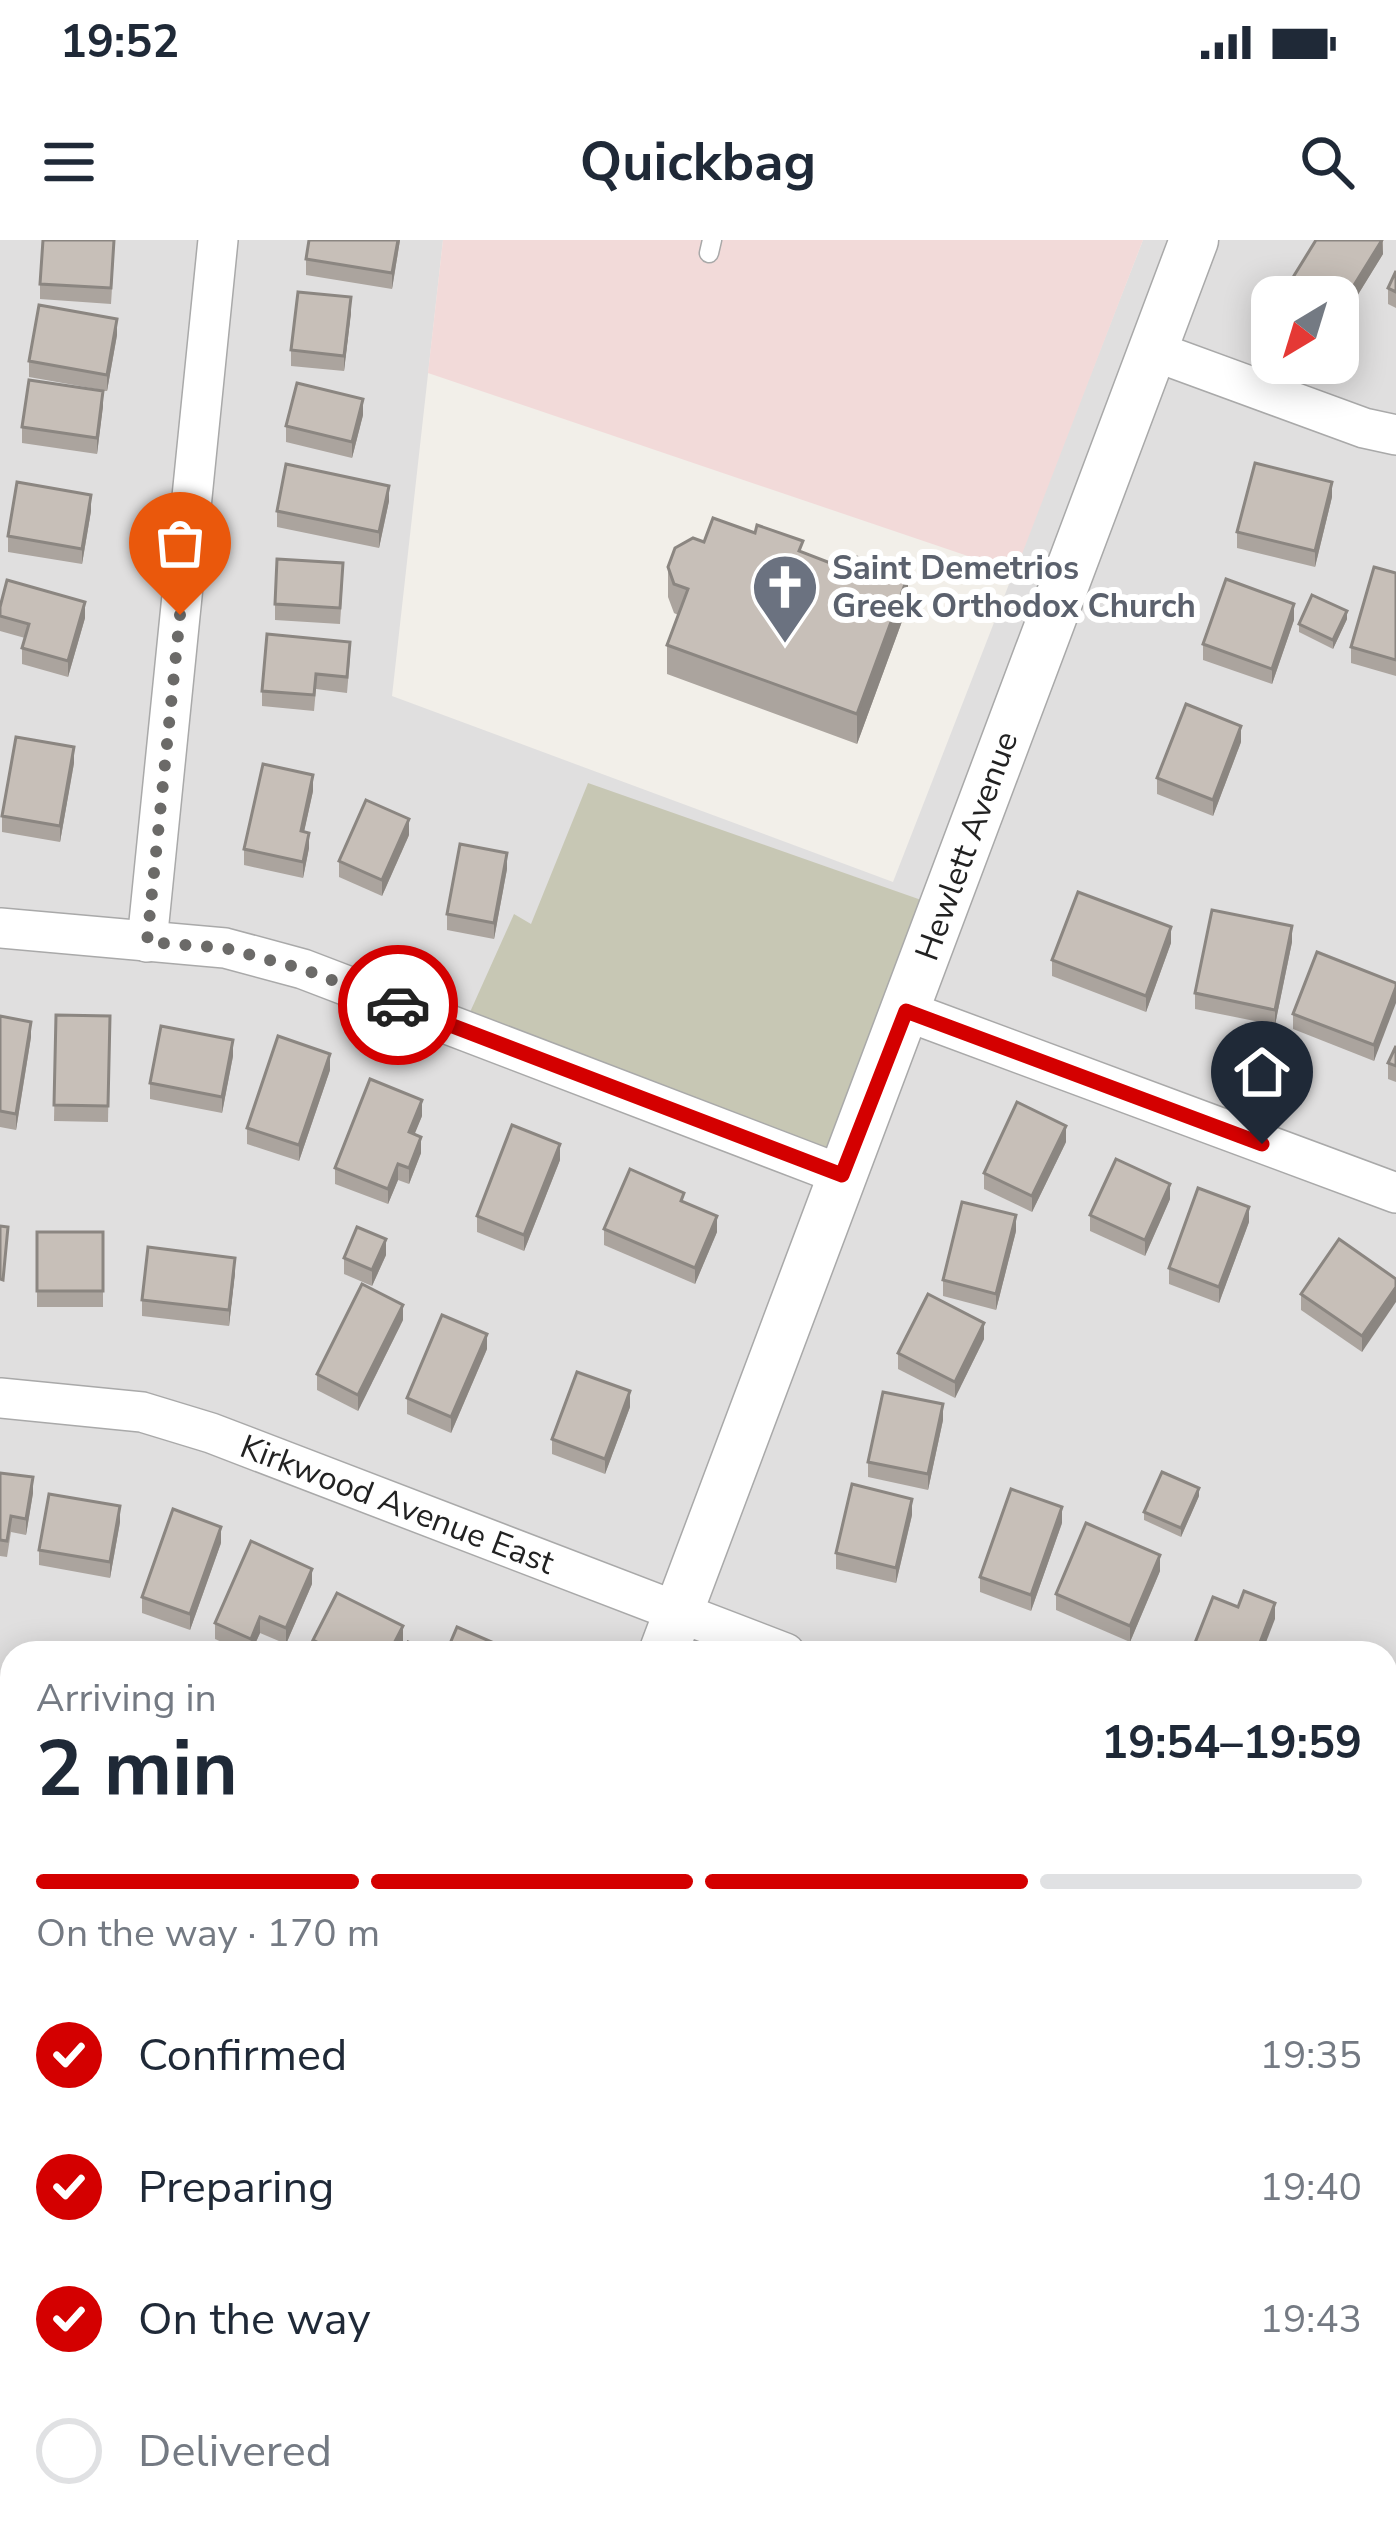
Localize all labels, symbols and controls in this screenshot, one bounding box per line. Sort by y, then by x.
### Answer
text: 19:52 [60,12,179,73]
text: Quickbag [580,125,816,199]
icon: menu [36,129,102,195]
icon: search [1294,129,1360,195]
north arrow [1251,276,1359,384]
map controls [1251,276,1359,384]
pin [129,492,231,615]
icon: bag [147,510,213,576]
place label: Saint Demetrios Greek Orthodox Church [832,546,1196,629]
church icon: Saint Demetrios Greek Orthodox Church [750,552,820,646]
street label: Hewlett Avenue [905,725,1029,967]
courier [338,945,458,1065]
icon: car [365,972,431,1038]
pin [1211,1021,1313,1144]
icon: home [1229,1039,1295,1105]
street label: Kirkwood Avenue East [234,1424,561,1586]
text: Arriving in [36,1672,217,1725]
text: 19:54–19:59 [1101,1713,1362,1774]
text: 2 min [36,1716,238,1823]
text: On the way · 170 m [36,1907,380,1960]
icon: check [36,2022,102,2088]
text: Confirmed [138,2025,347,2086]
text: 19:35 [1260,2029,1362,2082]
icon: check [36,2154,102,2220]
text: Preparing [138,2157,334,2218]
text: 19:40 [1260,2161,1362,2214]
icon: check [36,2286,102,2352]
text: On the way [138,2289,371,2350]
text: 19:43 [1260,2293,1362,2346]
text: Delivered [138,2421,332,2482]

